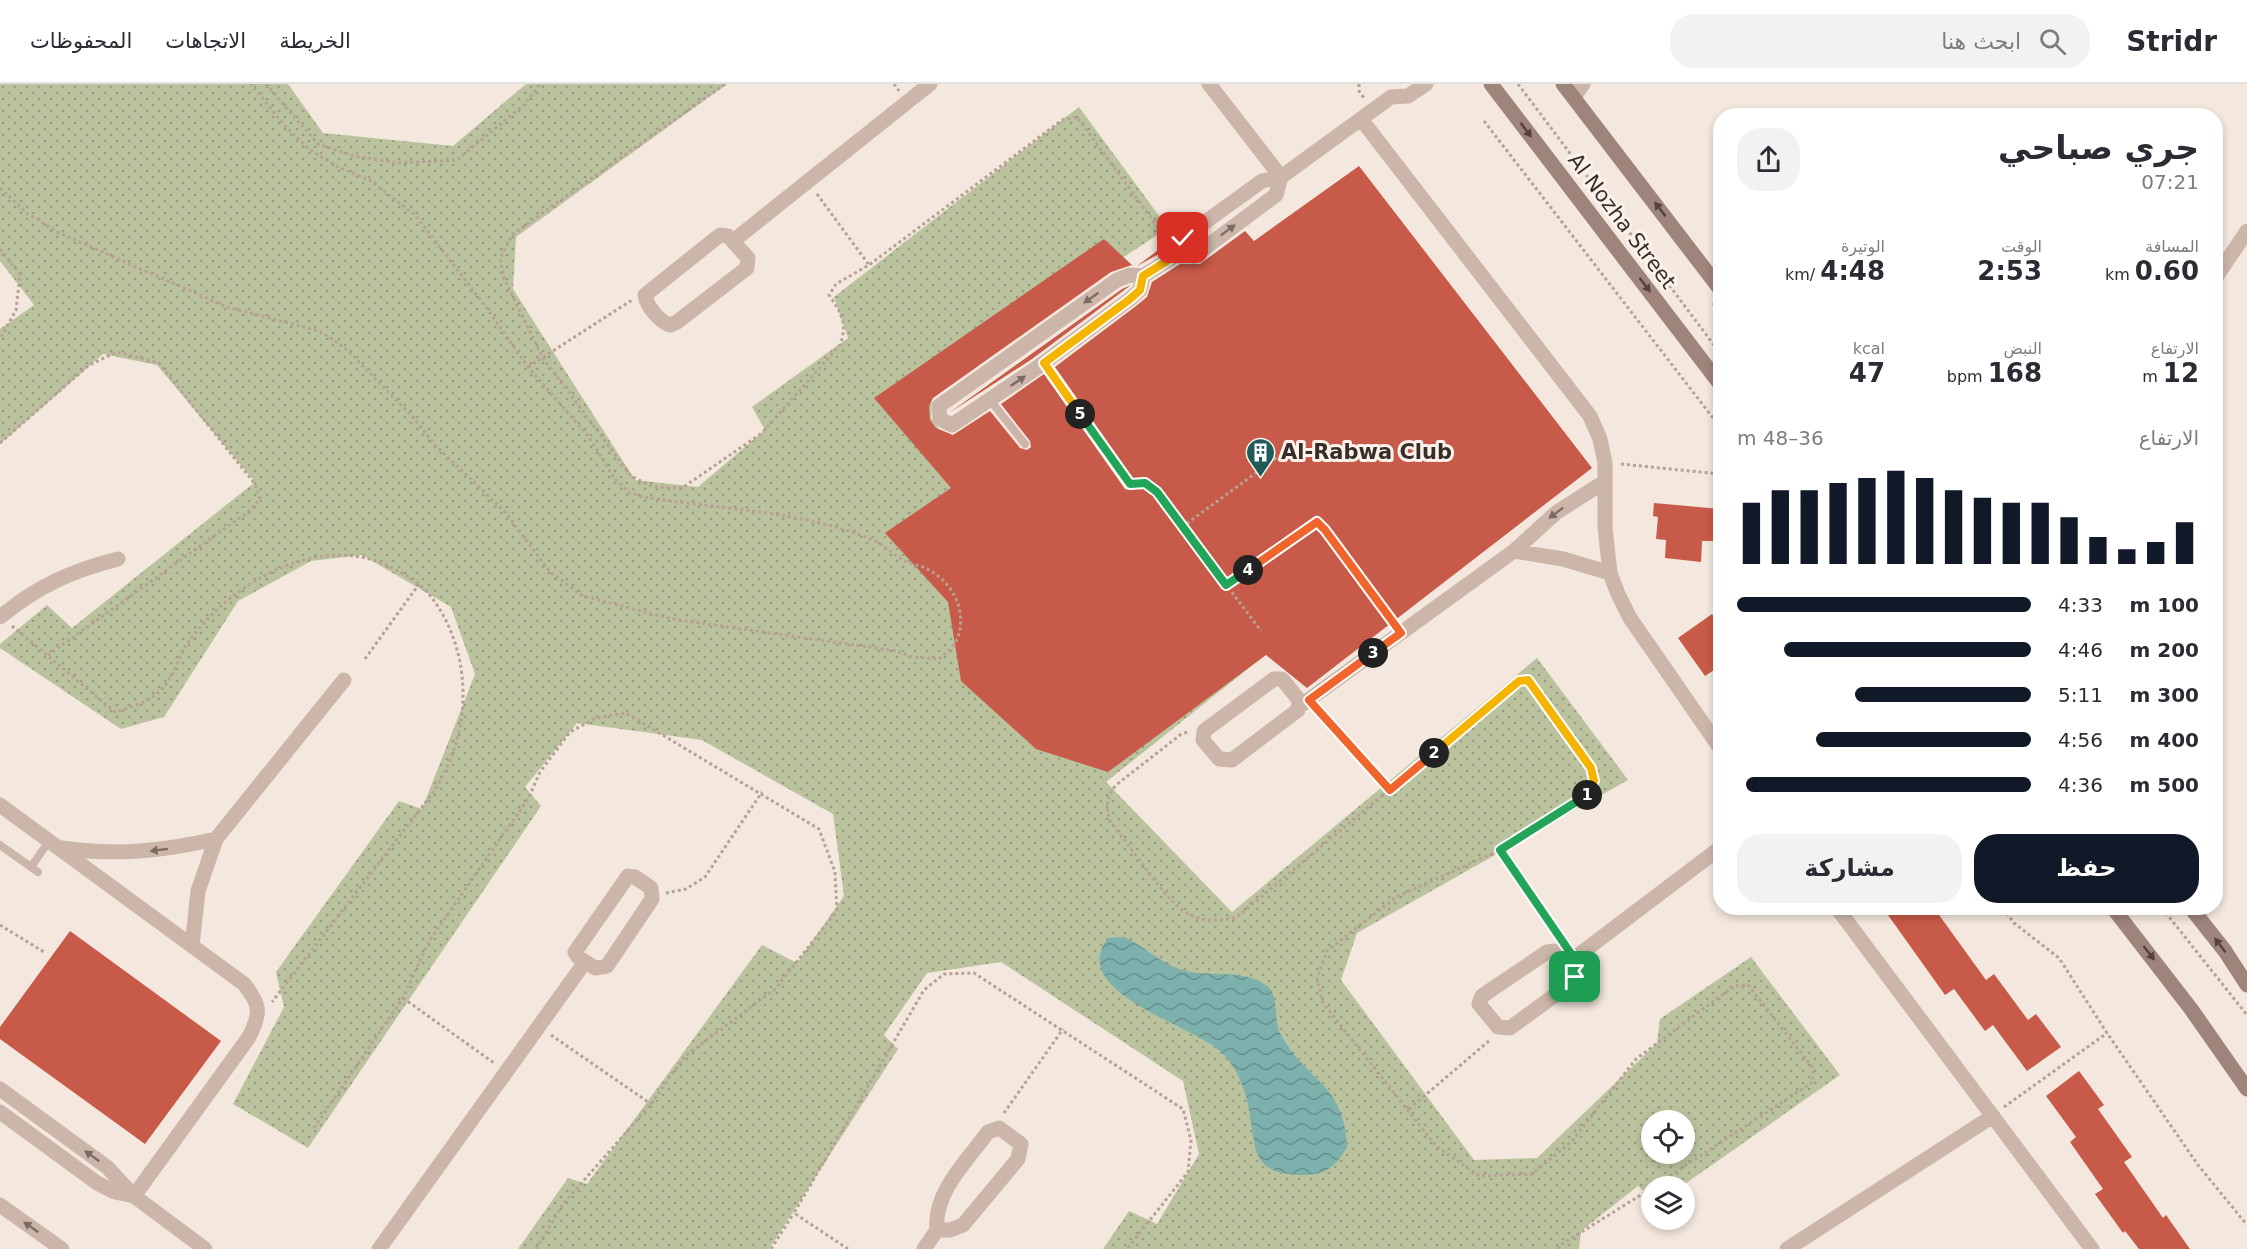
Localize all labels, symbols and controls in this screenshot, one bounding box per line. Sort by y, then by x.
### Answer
search box [1670,14,2090,68]
icon: search [2036,25,2069,58]
text: Stridr [2126,25,2217,58]
text: المحفوظات [30,29,132,53]
text: الاتجاهات [165,29,246,53]
text: الخريطة [279,29,351,53]
text: ابحث هنا [1941,29,2021,54]
one-way arrow [1520,123,1532,138]
button: share [1737,128,1800,191]
text: جري صباحي [1998,128,2199,167]
street label: Al Nozha Street [1563,149,1681,293]
text: 07:21 [2141,170,2199,194]
one-way arrow [1653,201,1666,217]
pin [1157,212,1208,263]
icon: check [1166,221,1199,254]
one-way arrow [1220,225,1235,237]
text: الوتيرة [1841,237,1885,256]
text: الوقت [2001,237,2042,256]
text: المسافة [2145,237,2199,256]
text: 4:48 [1820,256,1885,286]
text: 2:53 [1977,256,2042,286]
text: 0.60 [2135,256,2199,286]
text: /km [1785,265,1820,284]
text: km [2105,265,2135,284]
one-way arrow [1638,278,1650,293]
one-way arrow [1084,292,1100,304]
text: kcal [1853,339,1885,358]
text: النبض [2003,339,2042,358]
text: الارتفاع [2151,339,2199,358]
text: 47 [1849,358,1885,388]
text: 168 [1988,358,2042,388]
text: 12 [2163,358,2199,388]
text: bpm [1947,367,1988,386]
text: m [2142,367,2163,386]
one-way arrow [1010,376,1026,387]
pin: 5 [1065,399,1095,429]
text: 5 [1074,404,1086,423]
text: 36–48 m [1737,426,1824,450]
text: الارتفاع [2139,426,2199,450]
building icon: Al-Rabwa Club [1244,436,1276,478]
place label: Al-Rabwa Club [1281,440,1452,464]
one-way arrow [1549,506,1564,518]
pin: 4 [1233,555,1263,585]
text: 4 [1242,560,1254,579]
text: 4:33 [2058,593,2103,617]
text: 100 m [2129,593,2199,617]
pin: 3 [1358,638,1388,668]
text: 4:46 [2058,638,2103,662]
text: 200 m [2129,638,2199,662]
text: 3 [1367,643,1379,662]
text: 5:11 [2058,683,2103,707]
text: 300 m [2129,683,2199,707]
text: 4:56 [2058,728,2103,752]
text: 400 m [2129,728,2199,752]
pin: 2 [1419,738,1449,768]
text: 2 [1428,743,1440,762]
text: 4:36 [2058,773,2103,797]
text: 500 m [2129,773,2199,797]
pin: 1 [1572,780,1602,810]
text: 1 [1581,785,1593,804]
button: مشاركة [1737,834,1962,903]
button: حفظ [1974,834,2199,903]
one-way arrow [149,846,168,855]
one-way arrow [2215,938,2227,953]
one-way arrow [2143,946,2155,961]
pin [1549,951,1600,1002]
icon: arrive [1558,960,1591,993]
map controls [1641,1110,1695,1230]
button: locate [1641,1110,1695,1164]
one-way arrow [84,1150,100,1162]
button: layers [1641,1176,1695,1230]
one-way arrow [24,1221,40,1233]

